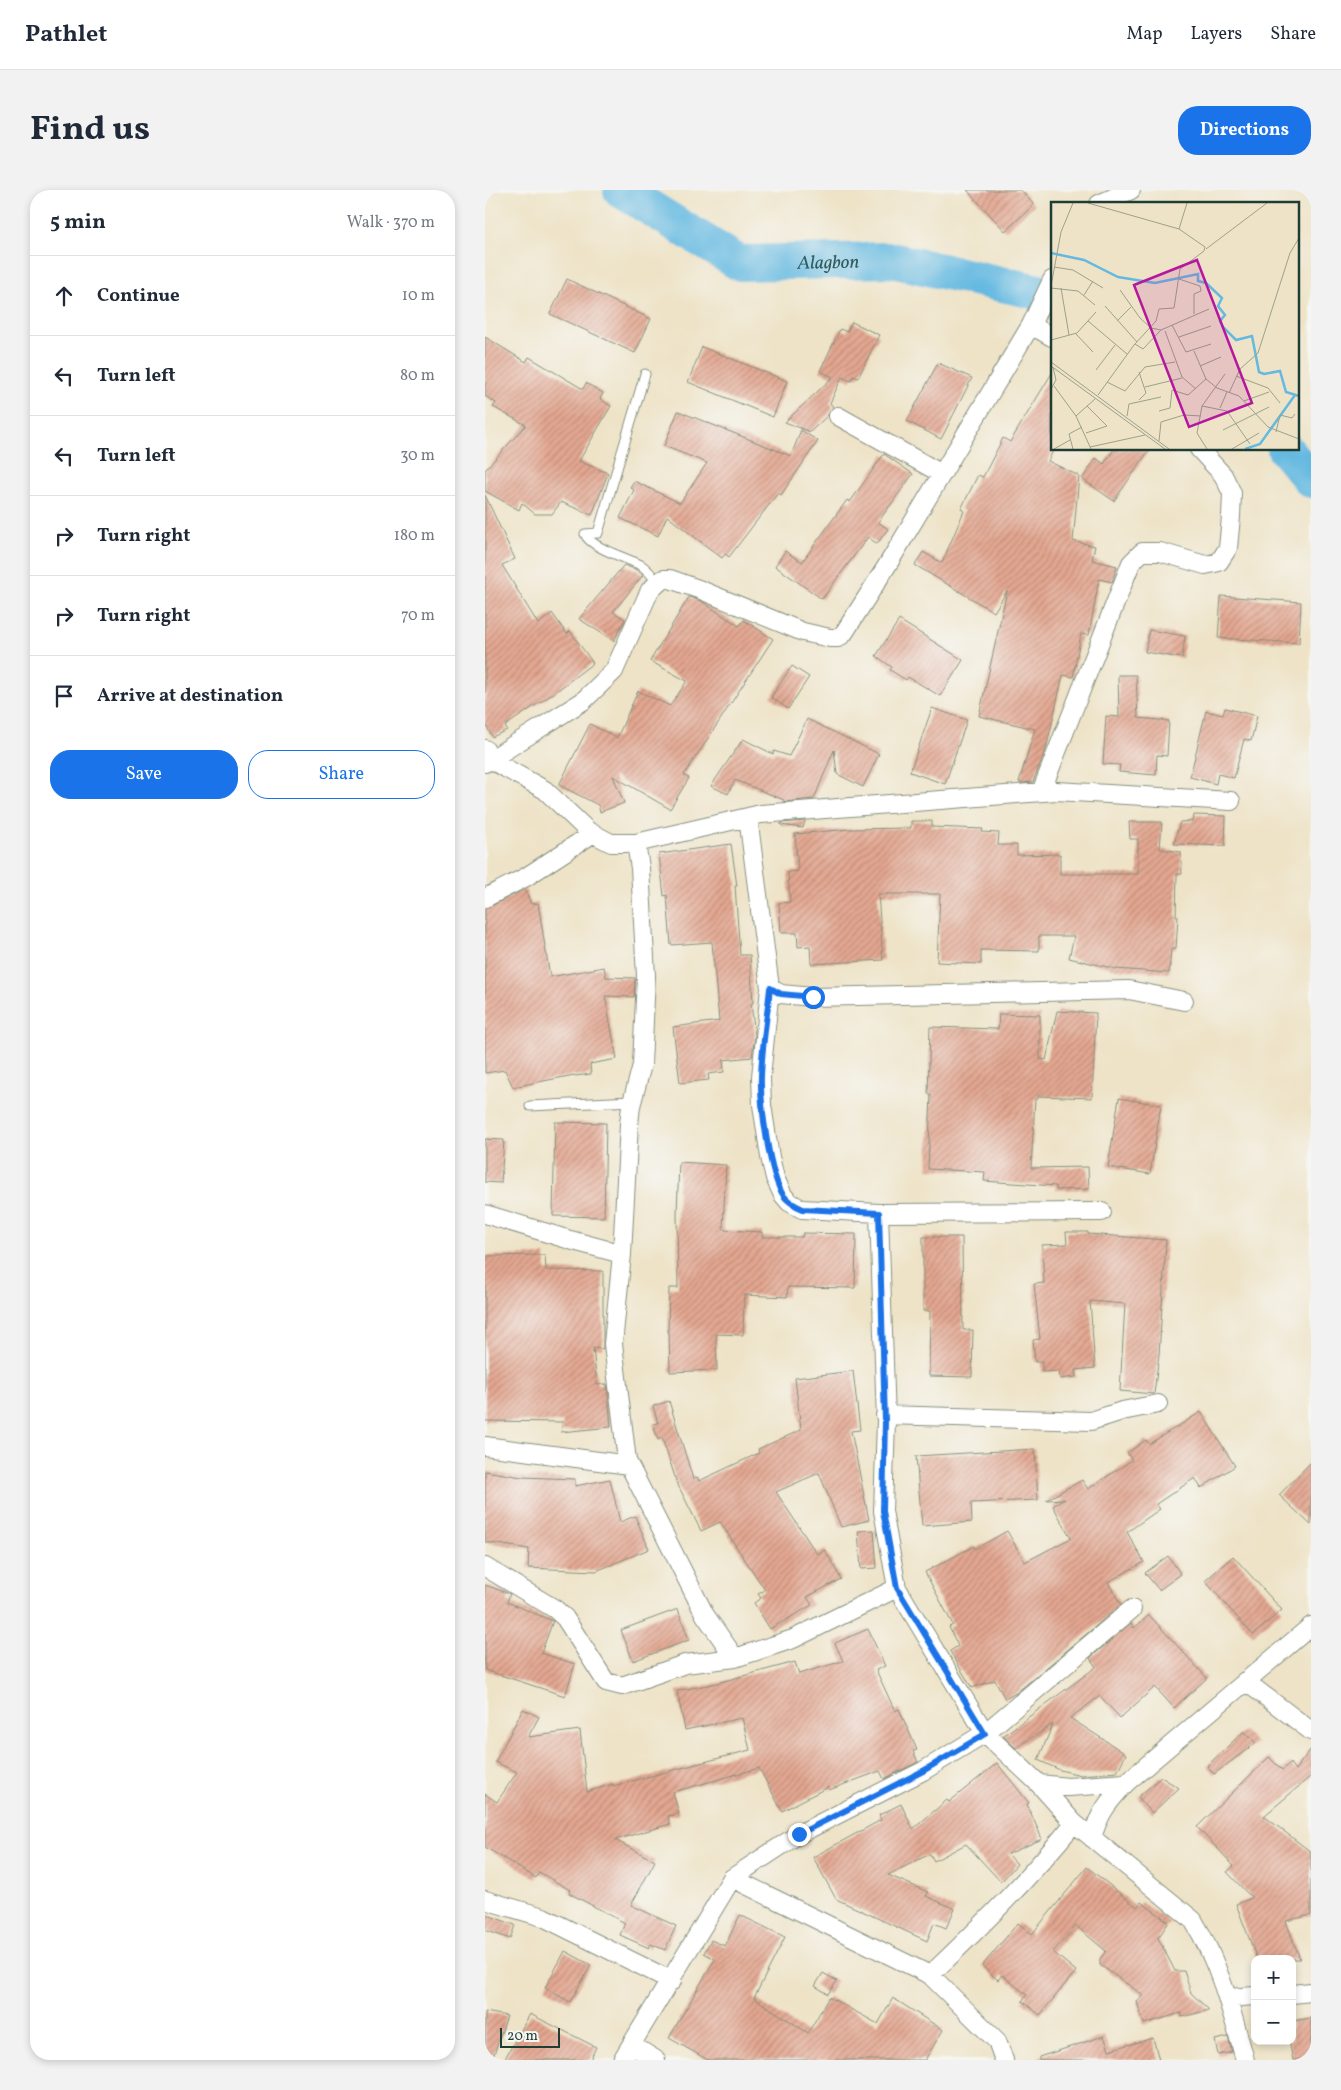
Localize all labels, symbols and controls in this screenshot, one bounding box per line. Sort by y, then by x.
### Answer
text: Pathlet [25,18,107,52]
text: Map [1126,22,1162,47]
text: Layers [1190,22,1242,47]
text: Share [1270,22,1316,47]
text: Find us [30,106,150,154]
button: Directions [1178,106,1311,155]
inset map [1051,202,1299,450]
text: 5 min [50,208,106,237]
text: Walk · 370 m [347,212,435,234]
water label: Alagbon [796,250,860,277]
icon: ahead [50,282,78,310]
text: Continue [97,283,180,309]
text: 10 m [402,285,435,307]
icon: left [50,362,78,390]
text: Turn left [97,363,176,389]
text: 80 m [400,365,435,387]
icon: left [50,442,78,470]
text: Turn left [97,443,176,469]
text: 30 m [400,445,435,467]
icon: right [50,522,78,550]
text: Turn right [97,523,190,549]
text: 180 m [394,525,435,547]
icon: right [50,602,78,630]
text: Turn right [97,603,190,629]
text: 70 m [401,605,435,627]
icon: arrive [50,682,78,710]
text: Arrive at destination [97,683,283,709]
button: Save [50,750,238,799]
button: Share [248,750,435,799]
route start [802,986,825,1009]
route end [788,1823,811,1846]
map controls [1251,1955,1296,2045]
button: + [1251,1955,1296,2000]
button: − [1251,2000,1296,2045]
scale bar [500,2025,560,2048]
text: 20 m [507,2027,538,2046]

